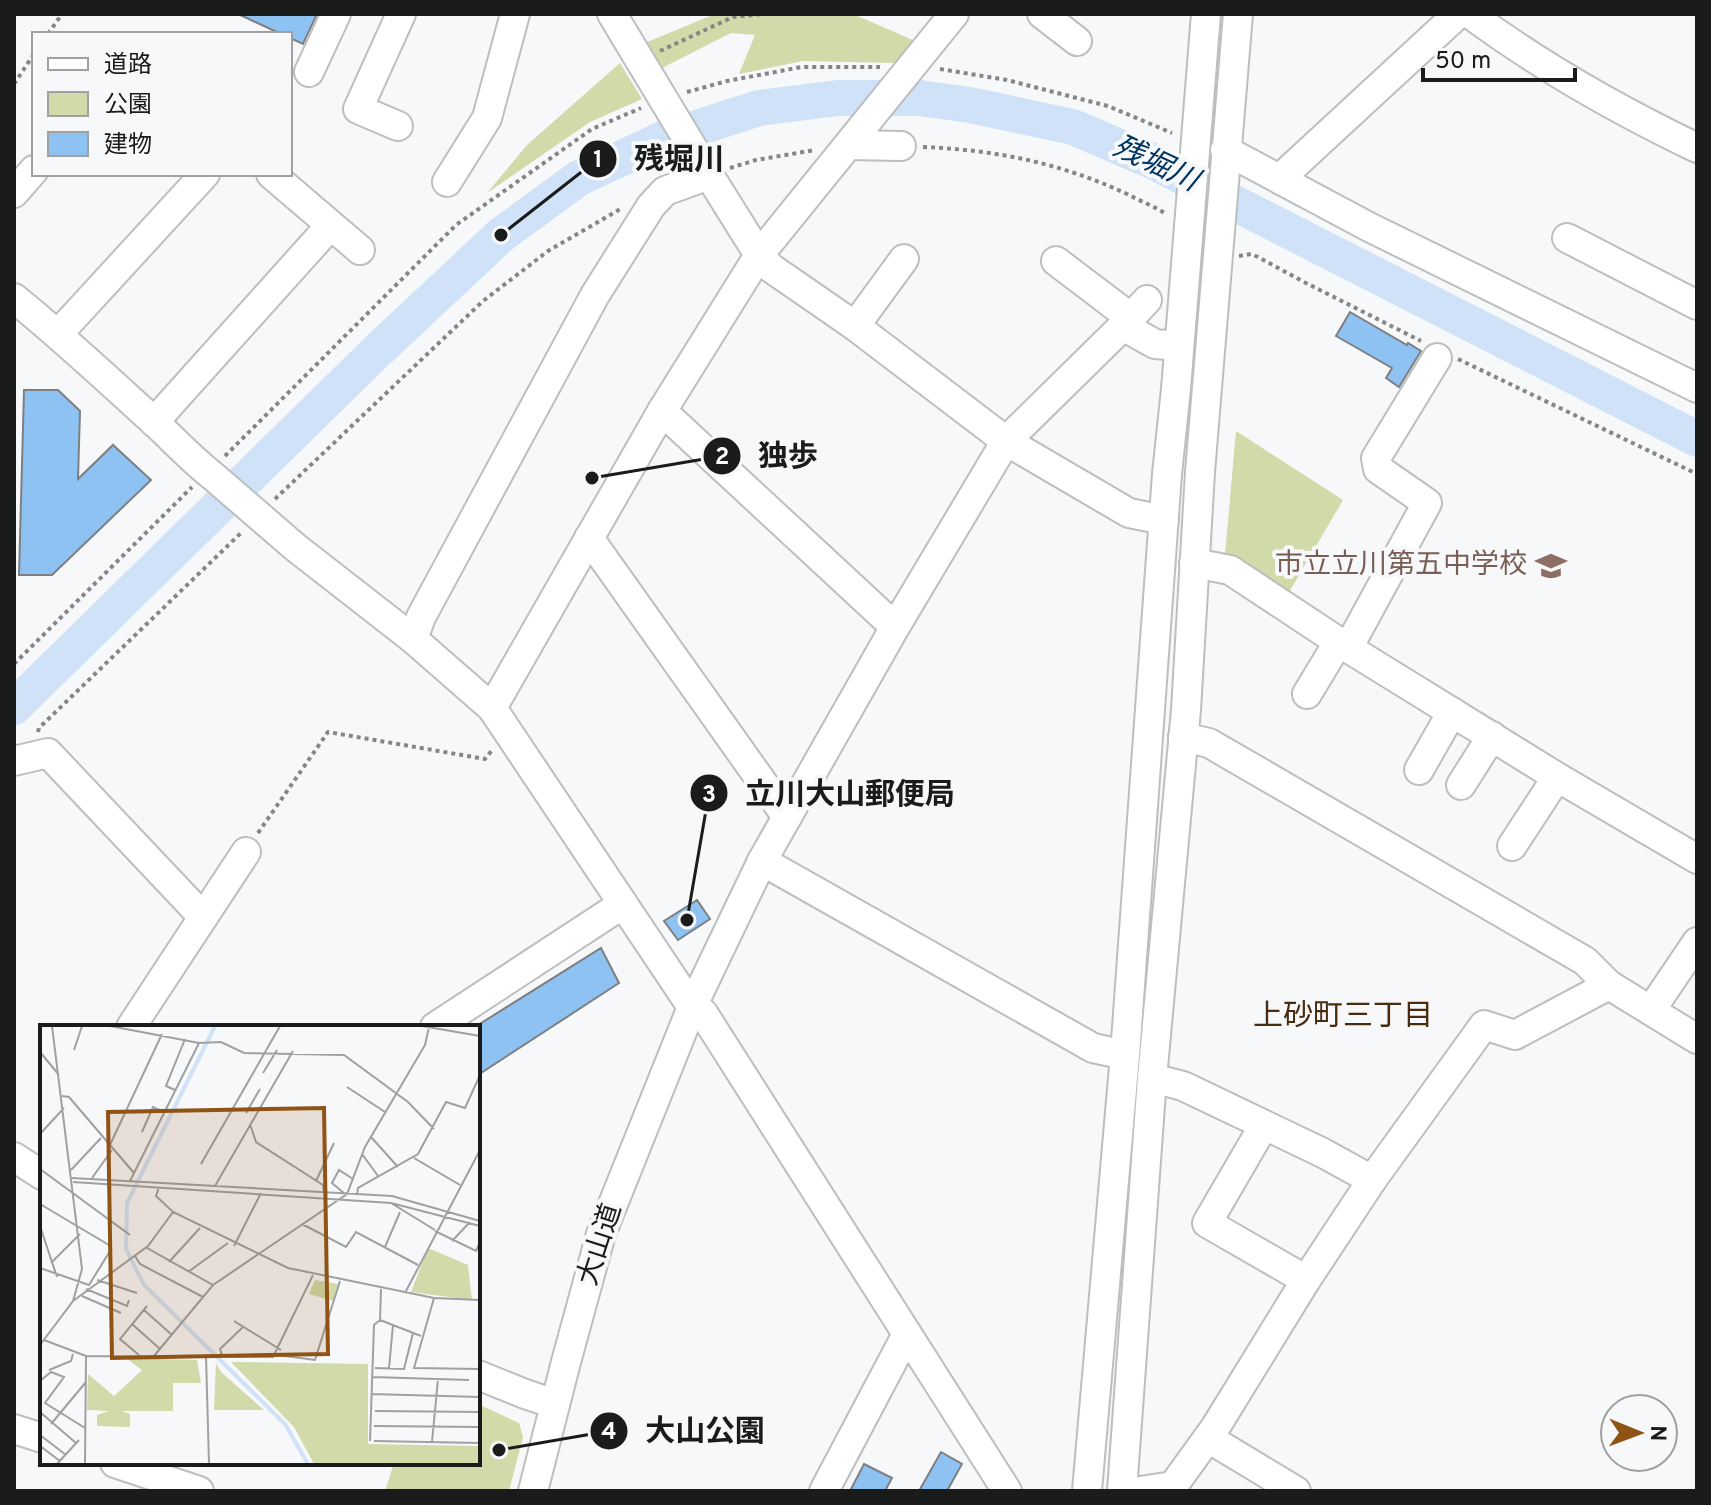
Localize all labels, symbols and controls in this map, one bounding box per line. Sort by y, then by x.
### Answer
legend [32,32,292,176]
scale bar [1423,32,1575,82]
text: 50 m [1435,47,1491,77]
text: 道路 [104,51,152,81]
text: 公園 [104,91,152,121]
water label: 残堀川 [1106,129,1206,202]
text: 建物 [104,131,152,161]
callout: 残堀川 [578,132,740,186]
text: 残堀川 [634,143,724,180]
text: 1 [593,146,603,176]
callout: 独歩 [702,429,834,483]
text: 独歩 [758,440,818,477]
text: 2 [715,443,729,473]
place label: 市立立川第五中学校 [1275,548,1527,584]
school or university icon: 市立立川第五中学校 [1534,549,1568,583]
callout: 立川大山郵便局 [689,766,971,820]
text: 立川大山郵便局 [745,778,955,815]
text: 3 [702,781,716,811]
district label: 上砂町三丁目 [1253,999,1433,1036]
inset map [40,1025,480,1465]
street label: 大山道 [571,1199,631,1291]
north arrow [1599,1393,1679,1473]
callout: 大山公園 [589,1404,781,1458]
text: 大山公園 [645,1415,765,1452]
text: 4 [601,1418,617,1448]
text: N [1643,1425,1670,1441]

